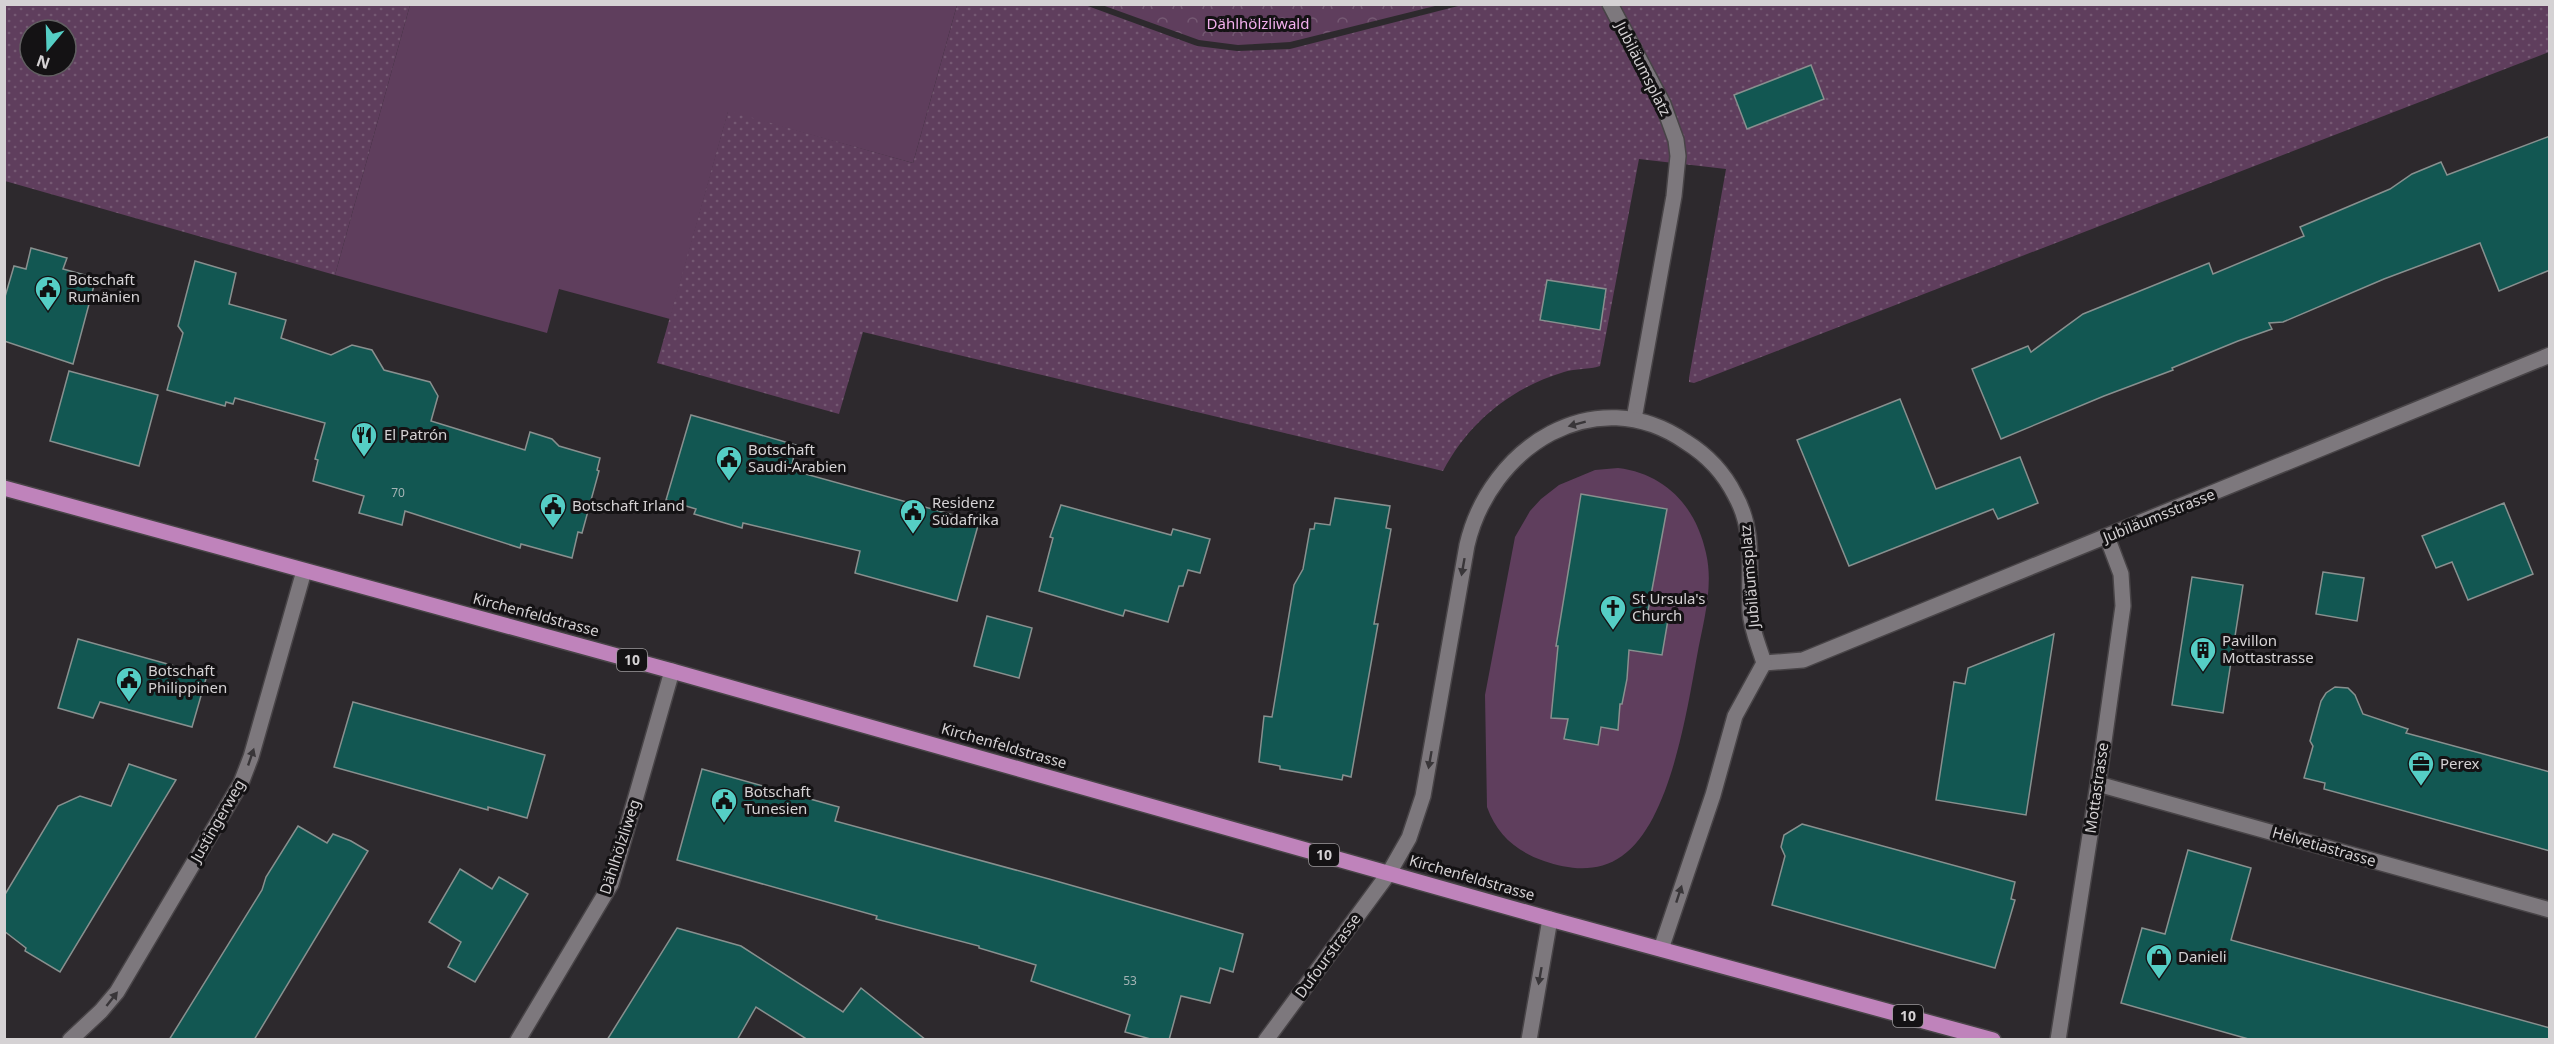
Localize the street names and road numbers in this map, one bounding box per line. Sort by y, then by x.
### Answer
street label: Jubiläumsplatz [1611,16,1676,119]
street label: Jubiläumsstrasse [2098,484,2218,547]
street label: Jubiläumsplatz [1735,524,1764,630]
street label: Kirchenfeldstrasse [471,588,601,640]
road number: 10 [617,649,647,671]
street label: Kirchenfeldstrasse [939,718,1069,773]
street label: Mottastrasse [2080,741,2112,835]
street label: Justingerweg [184,775,249,867]
street label: Dählhölzliweg [594,797,644,897]
street label: Helvetiastrasse [2270,822,2378,870]
road number: 10 [1309,844,1339,866]
street label: Kirchenfeldstrasse [1407,850,1537,905]
street label: Dufourstrasse [1290,909,1365,1002]
road number: 10 [1893,1005,1923,1027]

